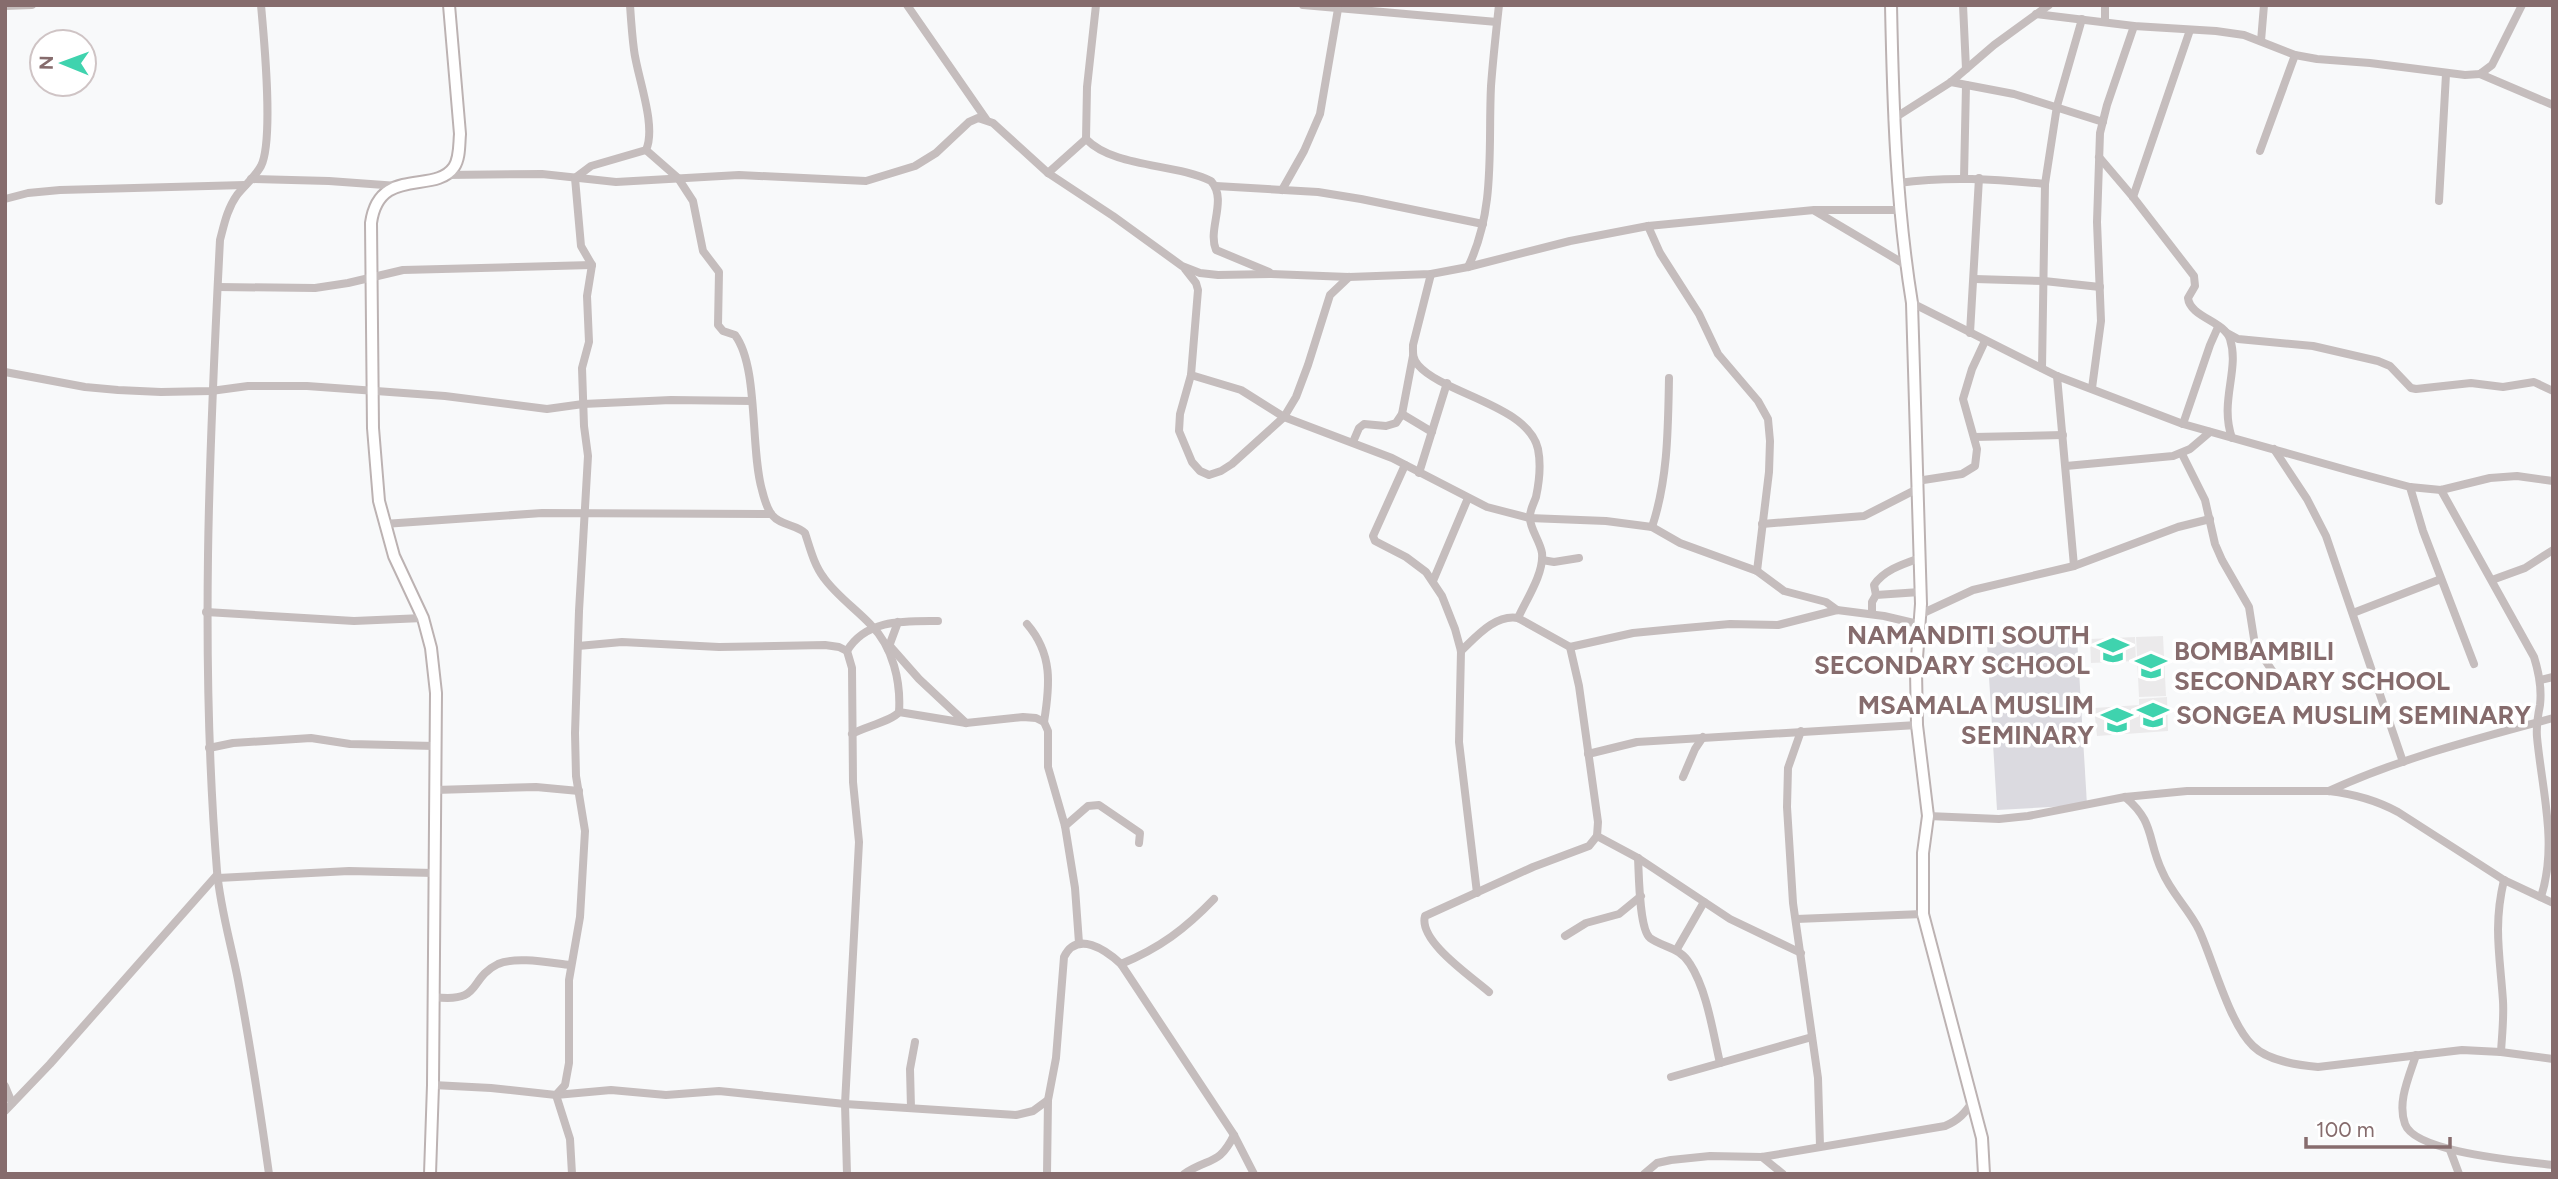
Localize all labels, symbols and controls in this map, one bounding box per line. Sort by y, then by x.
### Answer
north arrow [28,28,98,98]
text: N [35,55,58,70]
place label: NAMANDITI SOUTH SECONDARY SCHOOL [1814,619,2090,681]
school or university icon: NAMANDITI SOUTH SECONDARY SCHOOL [2096,633,2130,667]
place label: BOMBAMBILI SECONDARY SCHOOL [2174,635,2450,697]
school or university icon: BOMBAMBILI SECONDARY SCHOOL [2134,649,2168,683]
place label: MSAMALA MUSLIM SEMINARY [1858,689,2094,751]
school or university icon: SONGEA MUSLIM SEMINARY [2136,698,2170,732]
place label: SONGEA MUSLIM SEMINARY [2176,699,2531,731]
school or university icon: MSAMALA MUSLIM SEMINARY [2100,703,2134,737]
scale bar [2306,1106,2450,1150]
text: 100 m [2316,1117,2375,1142]

